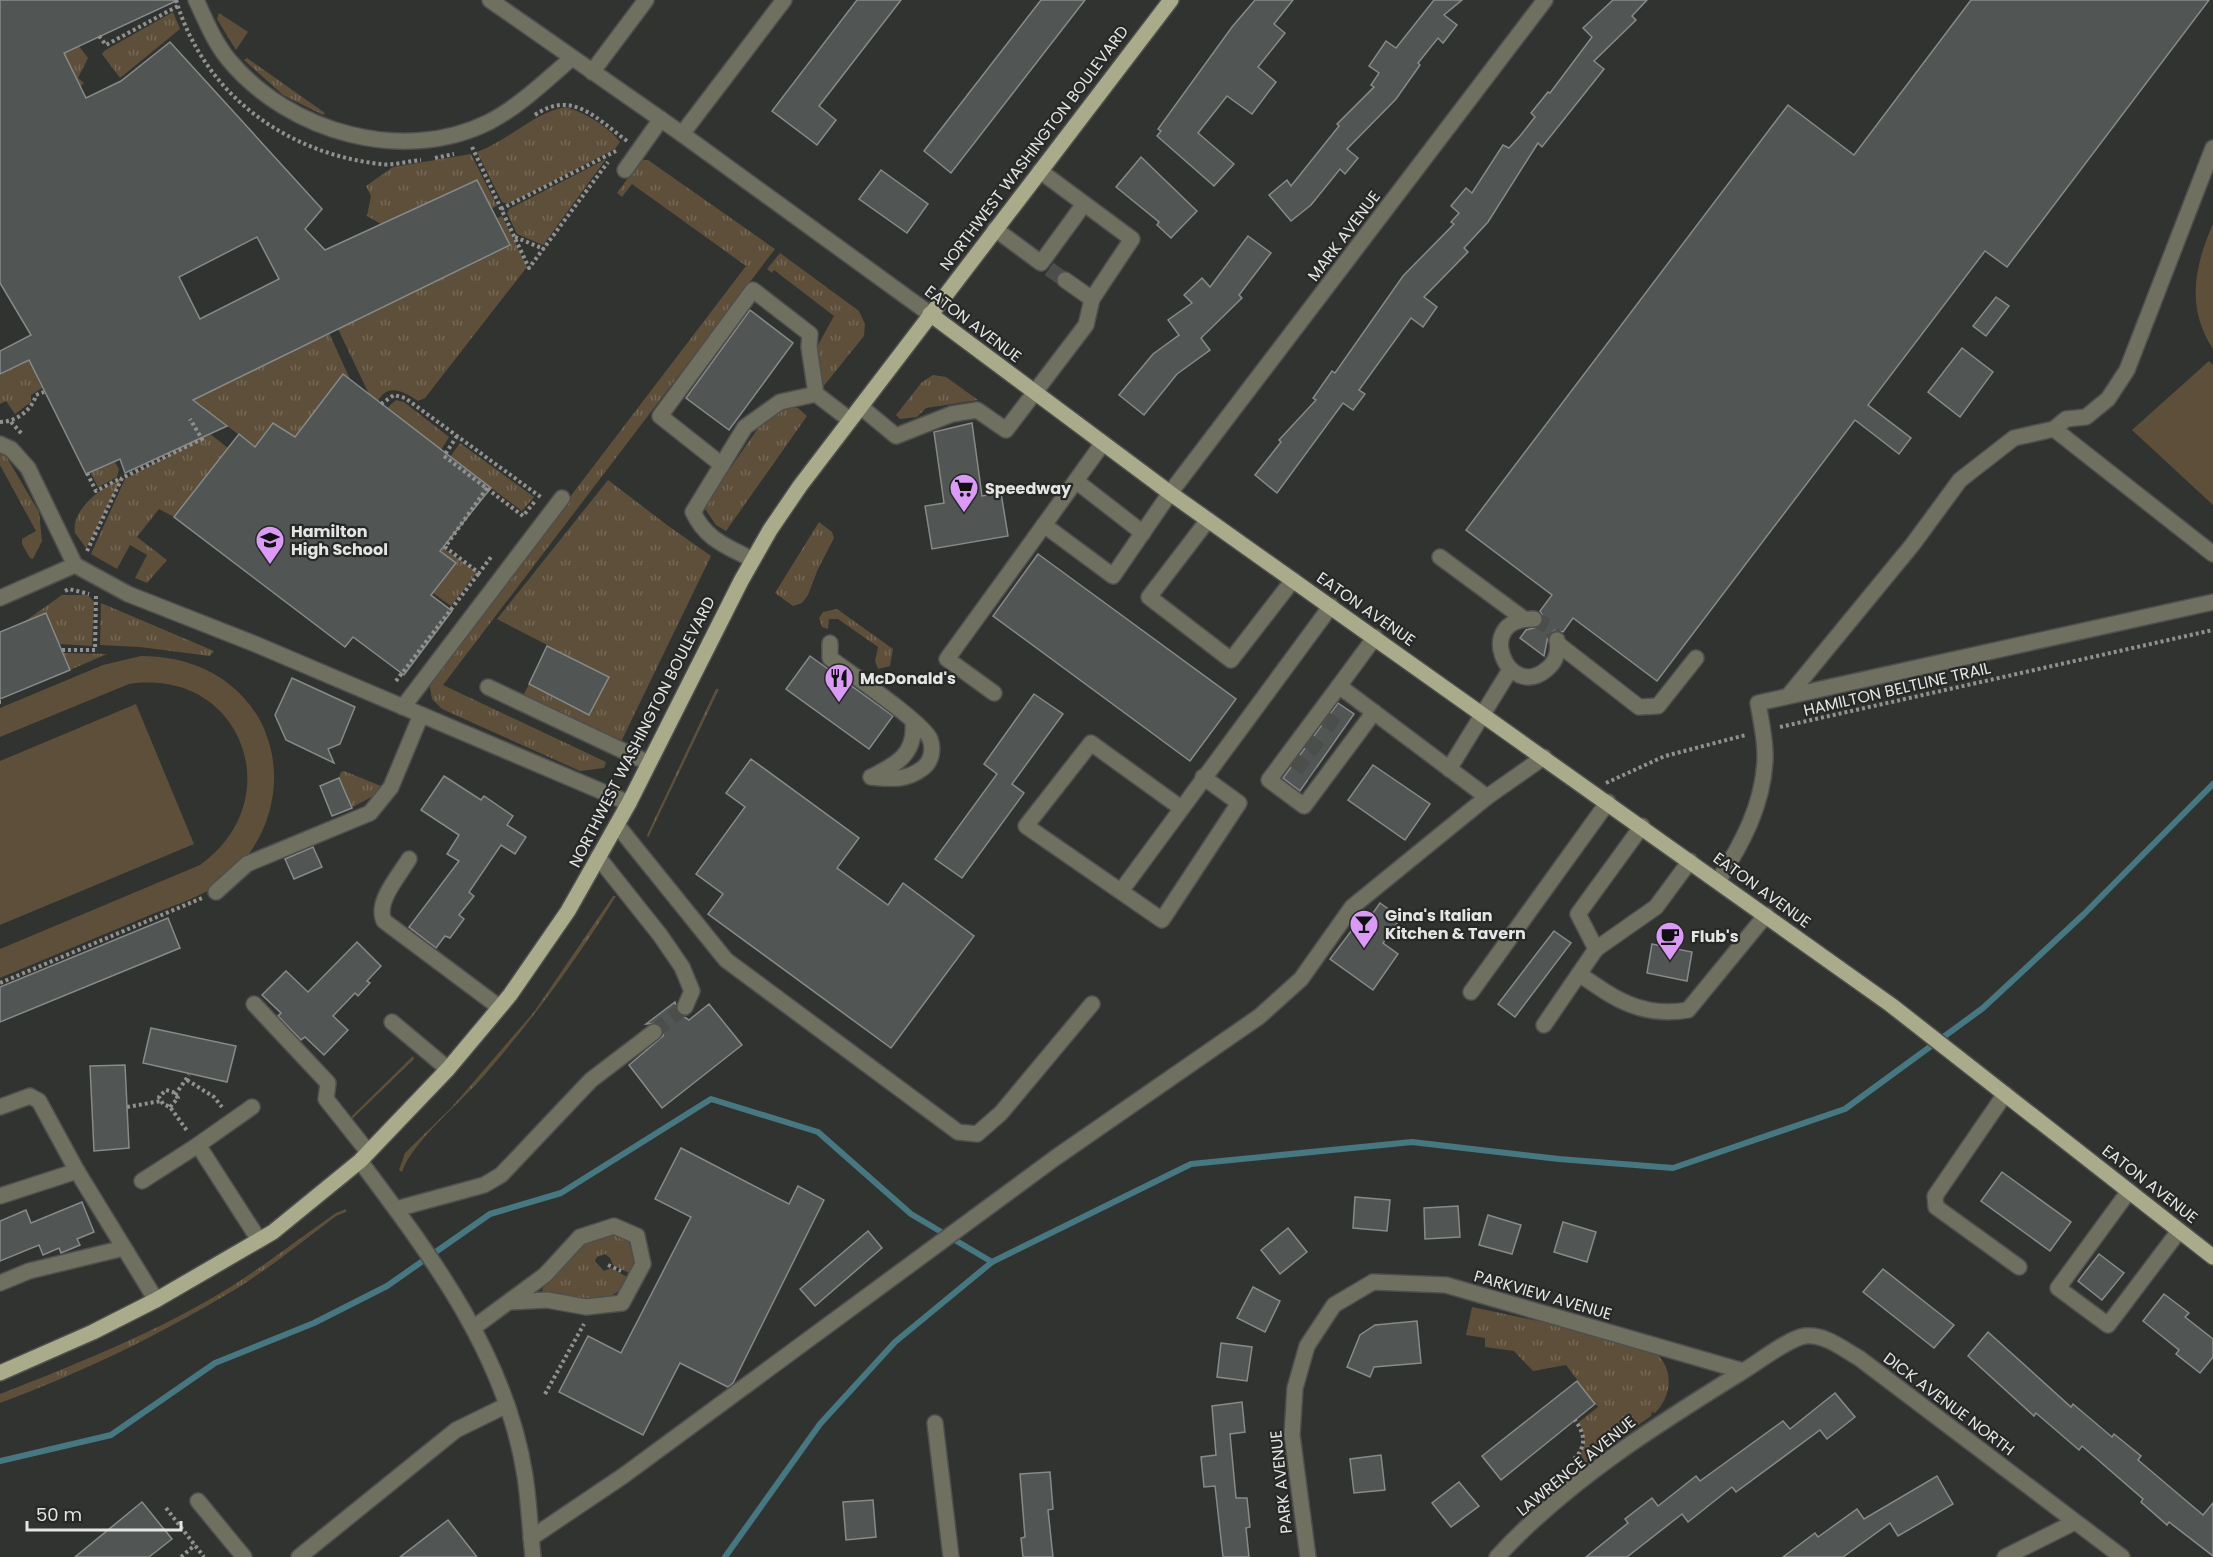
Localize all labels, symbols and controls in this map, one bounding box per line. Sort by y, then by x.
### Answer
street label: NORTHWEST WASHINGTON BOULEVARD [934,21,1134,275]
street label: MARK AVENUE [1302,186,1386,286]
street label: EATON AVENUE [920,280,1026,368]
supermarket icon: Speedway [948,472,980,514]
place label: Speedway [985,477,1072,500]
place label: Hamilton High School [291,520,388,561]
school or university icon: Hamilton High School [254,524,286,566]
street label: EATON AVENUE [1312,566,1420,652]
street label: NORTHWEST WASHINGTON BOULEVARD [563,592,721,872]
street label: HAMILTON BELTLINE TRAIL [1801,656,1993,722]
restaurant icon: McDonald's [823,662,855,704]
place label: McDonald's [860,667,956,690]
street label: EATON AVENUE [1708,847,1816,933]
place label: Gina's Italian Kitchen & Tavern [1385,904,1526,945]
bar icon: Gina's Italian Kitchen & Tavern [1348,908,1380,950]
cafe icon: Flub's [1654,920,1686,962]
place label: Flub's [1691,925,1739,948]
street label: EATON AVENUE [2097,1139,2203,1229]
street label: PARKVIEW AVENUE [1471,1264,1615,1326]
street label: DICK AVENUE NORTH [1879,1347,2019,1461]
street label: LAWRENCE AVENUE [1511,1411,1641,1521]
street label: PARK AVENUE [1264,1429,1298,1535]
scale bar [27,1494,182,1532]
text: 50 m [36,1502,82,1527]

